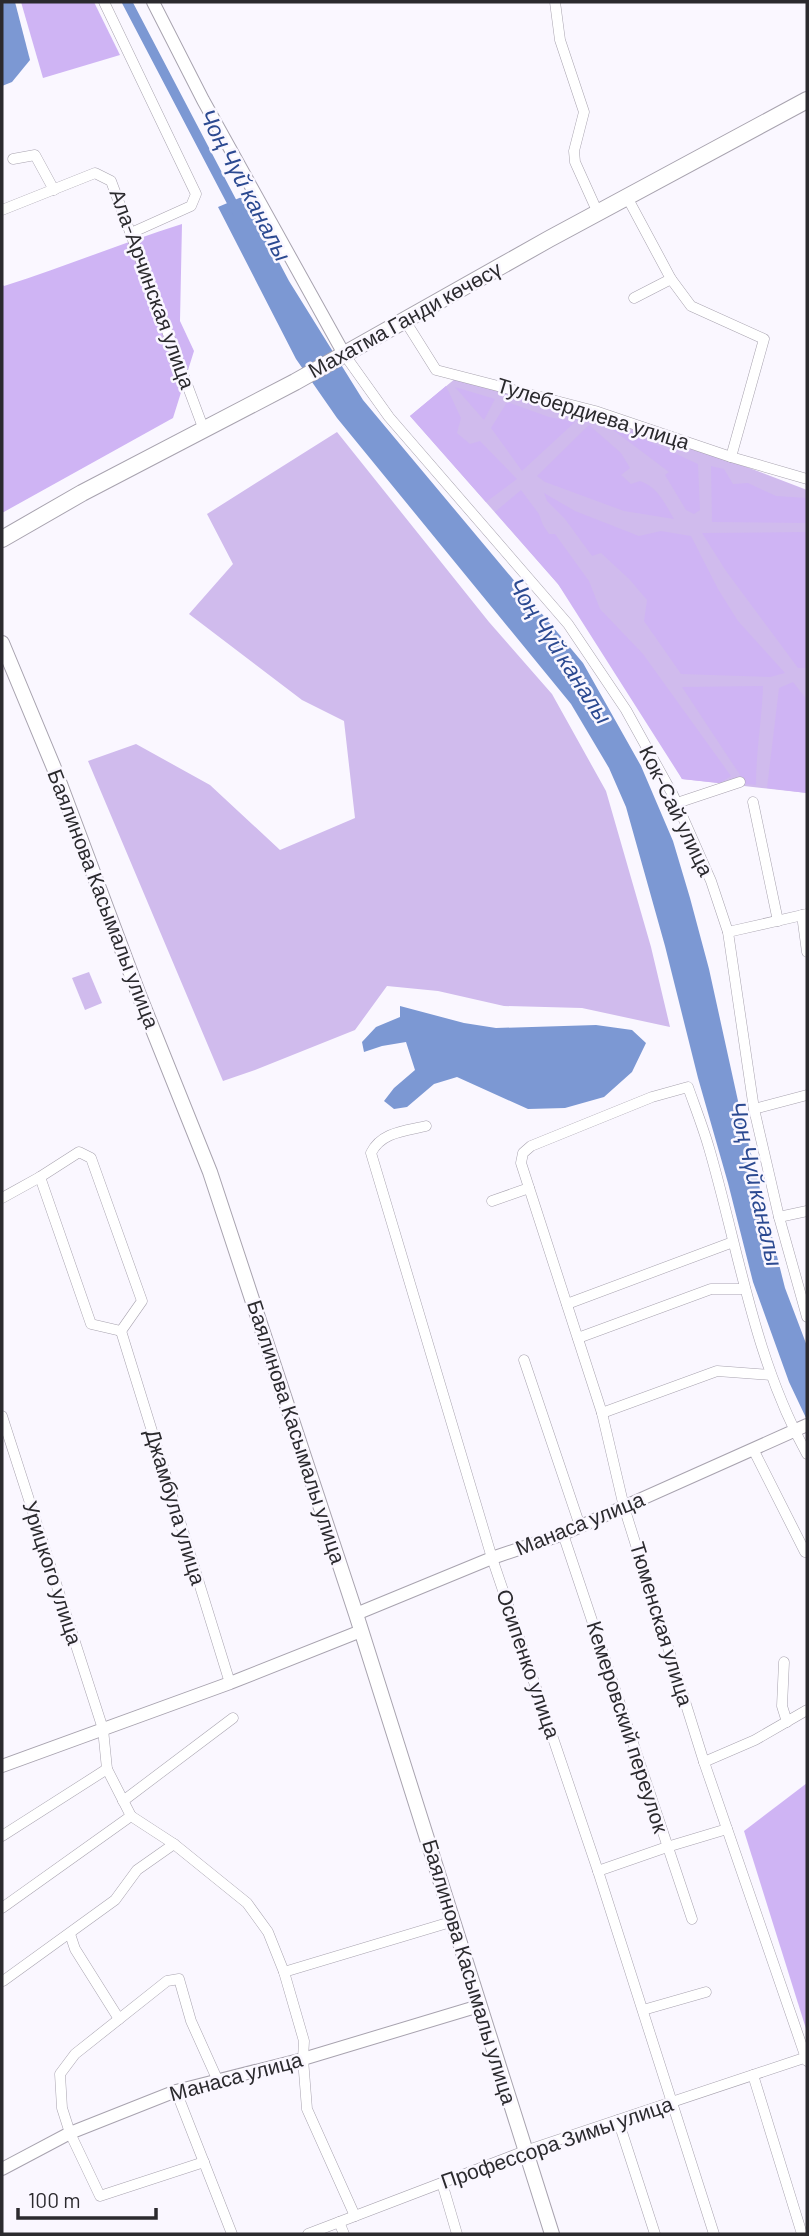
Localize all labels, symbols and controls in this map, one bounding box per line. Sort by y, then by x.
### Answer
water label: Чоң Чүй каналы [194,104,298,266]
street label: Ала-Арчинская улица [106,185,201,392]
street label: Махатма Ганди көчөсү [303,255,506,382]
street label: Тулебердиева улица [494,371,693,454]
water label: Чоң Чүй каналы [503,572,618,729]
street label: Кок-Сай улица [635,741,720,880]
street label: Баялинова Касымалы улица [43,765,166,1032]
water label: Чоң Чүй каналы [724,1099,790,1269]
street label: Баялинова Касымалы улица [243,1297,352,1567]
street label: Джамбула улица [141,1426,212,1588]
street label: Манаса улица [511,1485,648,1560]
street label: Урицкого улица [18,1497,89,1648]
street label: Тюменская улица [626,1538,699,1709]
street label: Осипенко улица [492,1586,567,1742]
street label: Кемеровский переулок [582,1617,675,1836]
street label: Баялинова Касымалы улица [418,1836,523,2107]
street label: Манаса улица [166,2046,305,2105]
street label: Профессора Зимы улица [437,2090,676,2193]
scale bar [18,2176,156,2220]
text: 100 m [28,2187,81,2212]

